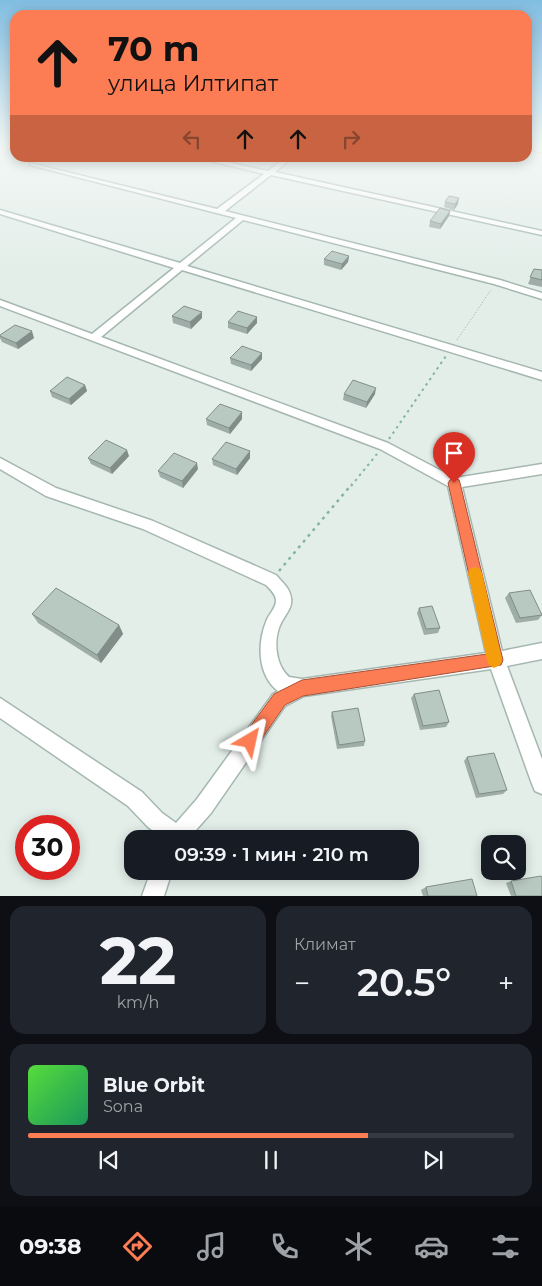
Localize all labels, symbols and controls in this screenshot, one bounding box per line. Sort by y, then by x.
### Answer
text: 70 m [108,27,199,70]
icon: ahead [25,30,90,95]
text: улица Илтипат [108,70,278,97]
icon: left [178,125,206,153]
icon: ahead [231,125,259,153]
icon: ahead [284,125,312,153]
icon: right [337,125,365,153]
pin [433,432,475,483]
icon: arrive [440,439,468,467]
position arrow [223,714,275,766]
speed limit sign: 30 [15,815,80,880]
map controls [481,835,526,880]
button: search [481,835,526,880]
text: 09:39 · 1 мин · 210 m [174,843,369,866]
text: 22 [100,921,176,1000]
text: Климат [294,935,356,954]
text: 20.5° [357,959,451,1006]
text: − [294,966,310,1000]
text: + [498,966,514,1000]
text: km/h [117,993,159,1012]
text: Blue Orbit [103,1074,205,1097]
text: Sona [103,1097,143,1116]
icon: previous [95,1146,123,1174]
icon: pause [257,1146,285,1174]
icon: next [419,1146,447,1174]
icon: directions [120,1229,155,1264]
icon: music [194,1229,229,1264]
icon: phone [267,1229,302,1264]
icon: climate [341,1229,376,1264]
icon: car [414,1229,449,1264]
icon: filters [488,1229,523,1264]
text: 09:38 [19,1233,82,1260]

